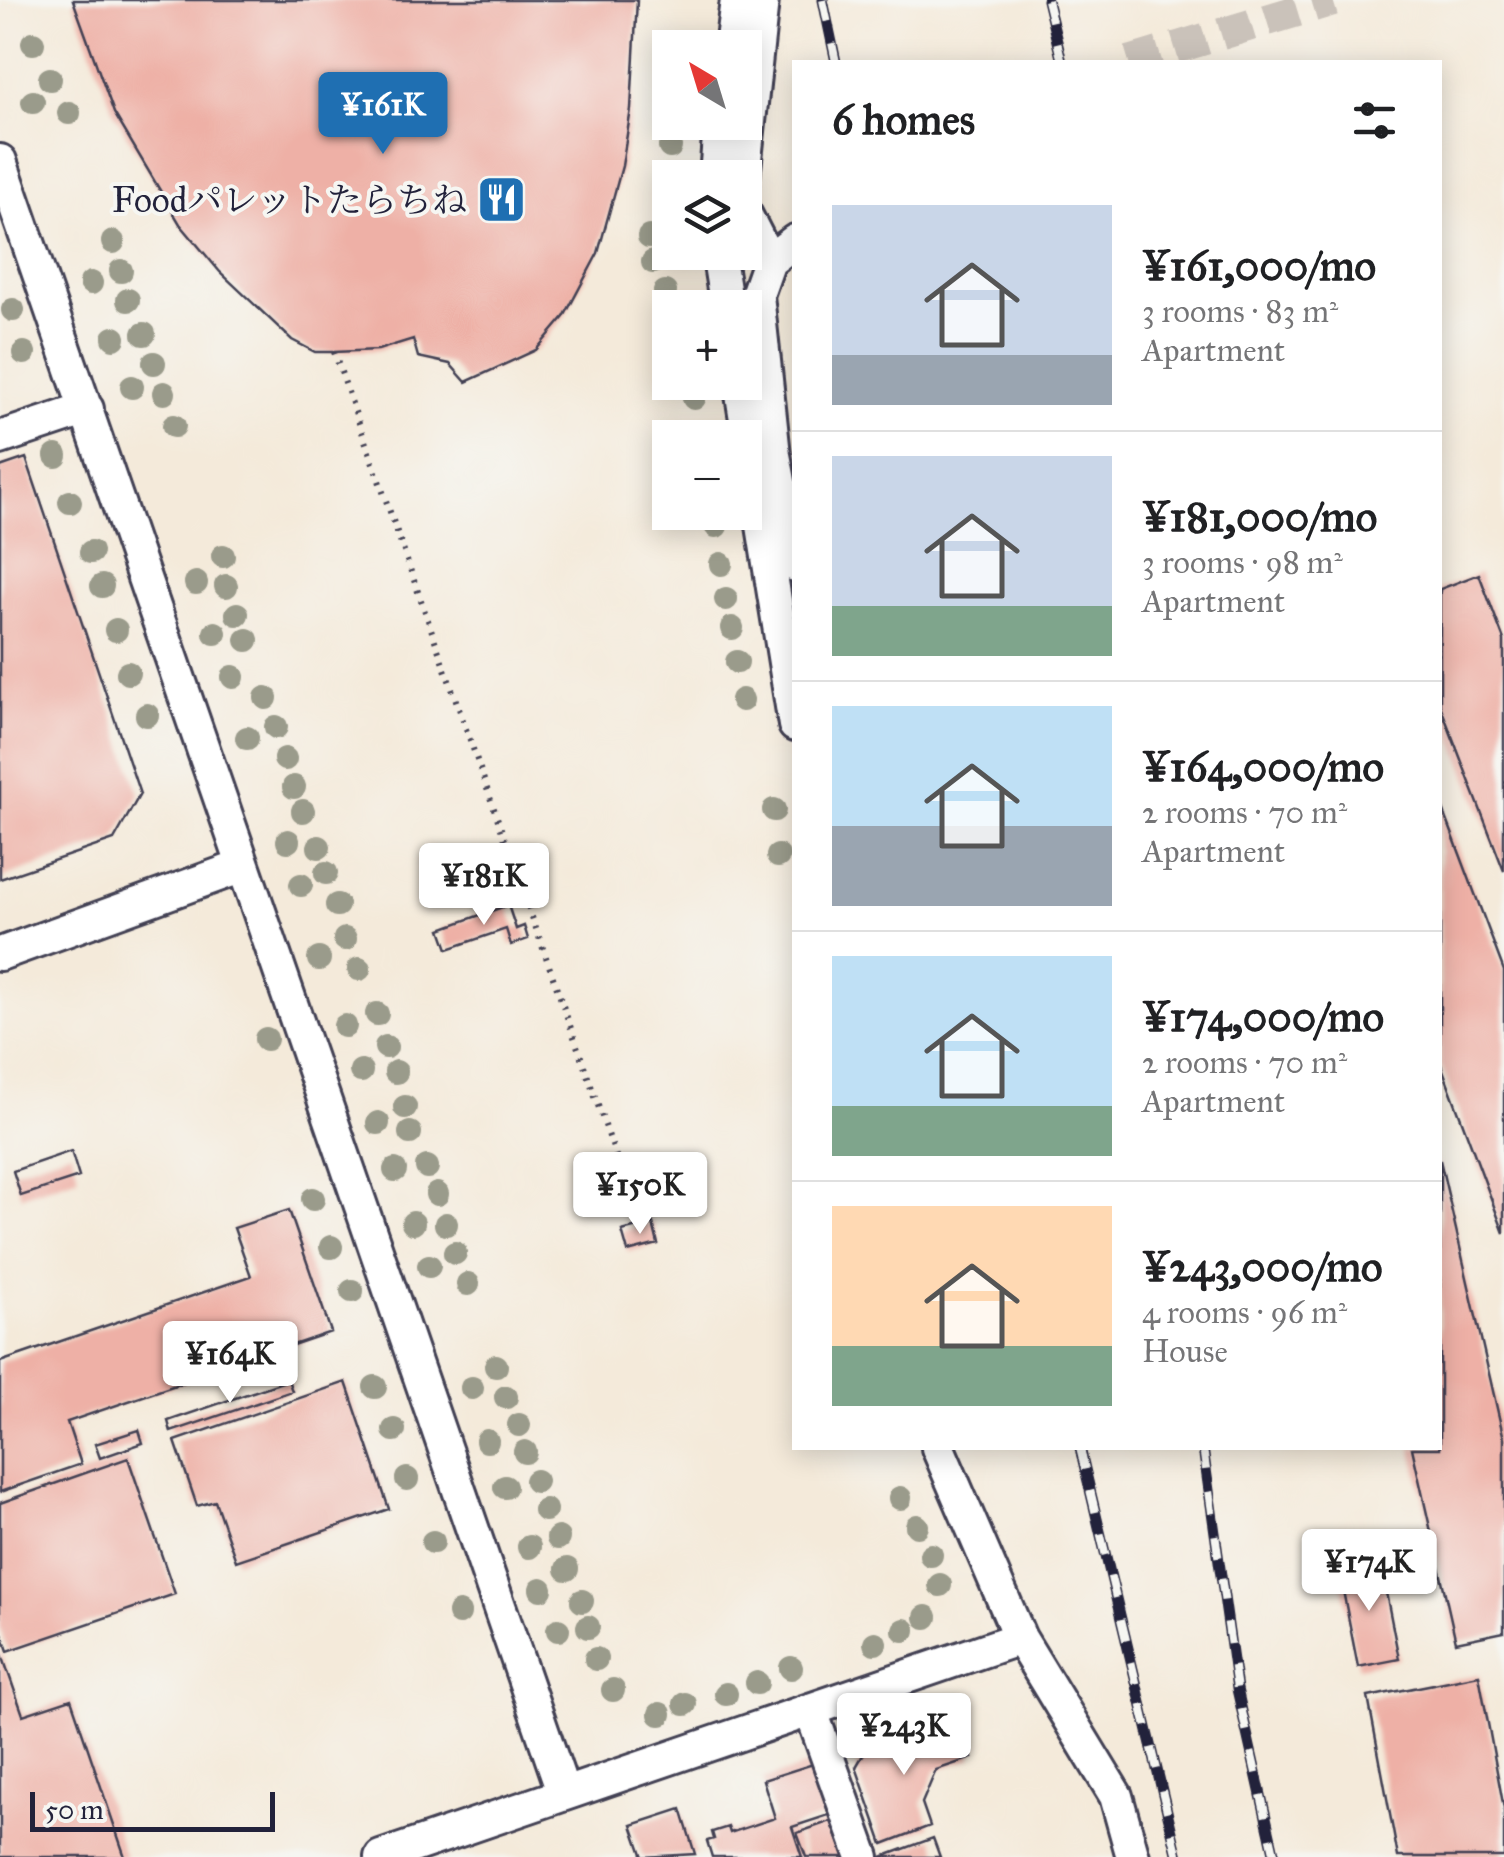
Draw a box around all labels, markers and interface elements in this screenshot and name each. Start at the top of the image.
north arrow [652,30,762,140]
map controls [652,30,762,530]
pin: ¥161K [313,72,453,157]
text: ¥161K [340,85,426,124]
icon: filters [1347,93,1402,148]
text: 6 homes [832,94,975,146]
button: layers [652,160,762,270]
restaurant icon: Foodパレットたらちね [476,174,528,226]
place label: Foodパレットたらちね [112,179,467,222]
text: ¥161,000/mo [1142,240,1376,292]
icon: home [912,245,1032,365]
button: + [652,290,762,400]
text: 3 rooms · 83 m² [1142,292,1338,331]
text: Apartment [1142,331,1285,370]
button: − [652,420,762,530]
text: ¥181,000/mo [1142,491,1377,543]
icon: home [912,496,1032,616]
text: 3 rooms · 98 m² [1142,543,1343,582]
text: Apartment [1142,582,1285,621]
text: ¥164,000/mo [1142,741,1384,793]
icon: home [912,746,1032,866]
text: 2 rooms · 70 m² [1142,793,1347,832]
text: Apartment [1142,832,1285,871]
pin: ¥181K [414,843,554,928]
text: ¥181K [441,856,527,895]
text: ¥174,000/mo [1142,991,1384,1043]
icon: home [912,996,1032,1116]
text: 2 rooms · 70 m² [1142,1043,1347,1082]
text: Apartment [1142,1082,1285,1121]
pin: ¥150K [570,1152,710,1237]
text: ¥150K [595,1165,685,1204]
text: ¥243,000/mo [1142,1241,1383,1293]
icon: home [912,1246,1032,1366]
text: 4 rooms · 96 m² [1142,1293,1347,1332]
pin: ¥164K [160,1321,300,1406]
text: House [1142,1332,1228,1371]
text: ¥164K [185,1334,275,1373]
pin: ¥174K [1299,1529,1439,1614]
text: ¥174K [1324,1542,1414,1581]
pin: ¥243K [834,1693,974,1778]
text: ¥243K [859,1706,949,1745]
scale bar [30,1787,275,1832]
text: 50 m [45,1792,104,1827]

